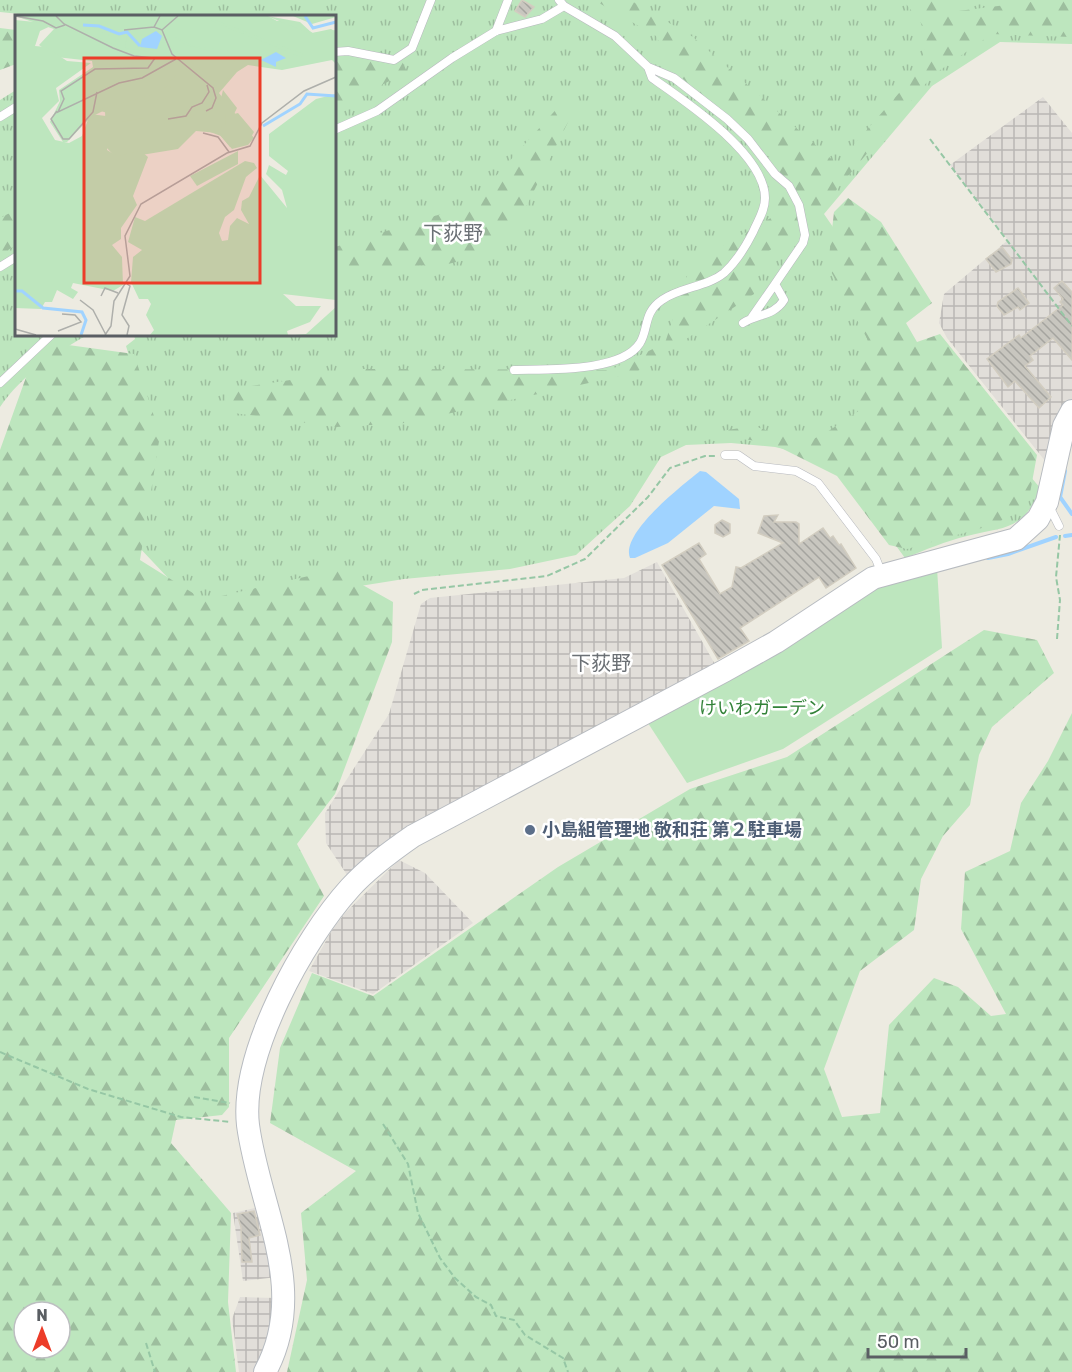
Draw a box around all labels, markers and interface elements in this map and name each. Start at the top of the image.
inset map [15,15,336,336]
district label: 下荻野 [423,221,483,245]
district label: 下荻野 [571,651,631,675]
park label: けいわガーデン [699,697,825,719]
place label: 小島組管理地 敬和荘 第２駐車場 [542,819,802,841]
marker: 小島組管理地 敬和荘 第２駐車場 [523,823,537,837]
north arrow [12,1300,72,1360]
text: N [36,1306,48,1325]
scale bar [868,1321,966,1359]
text: 50 m [877,1331,920,1353]

